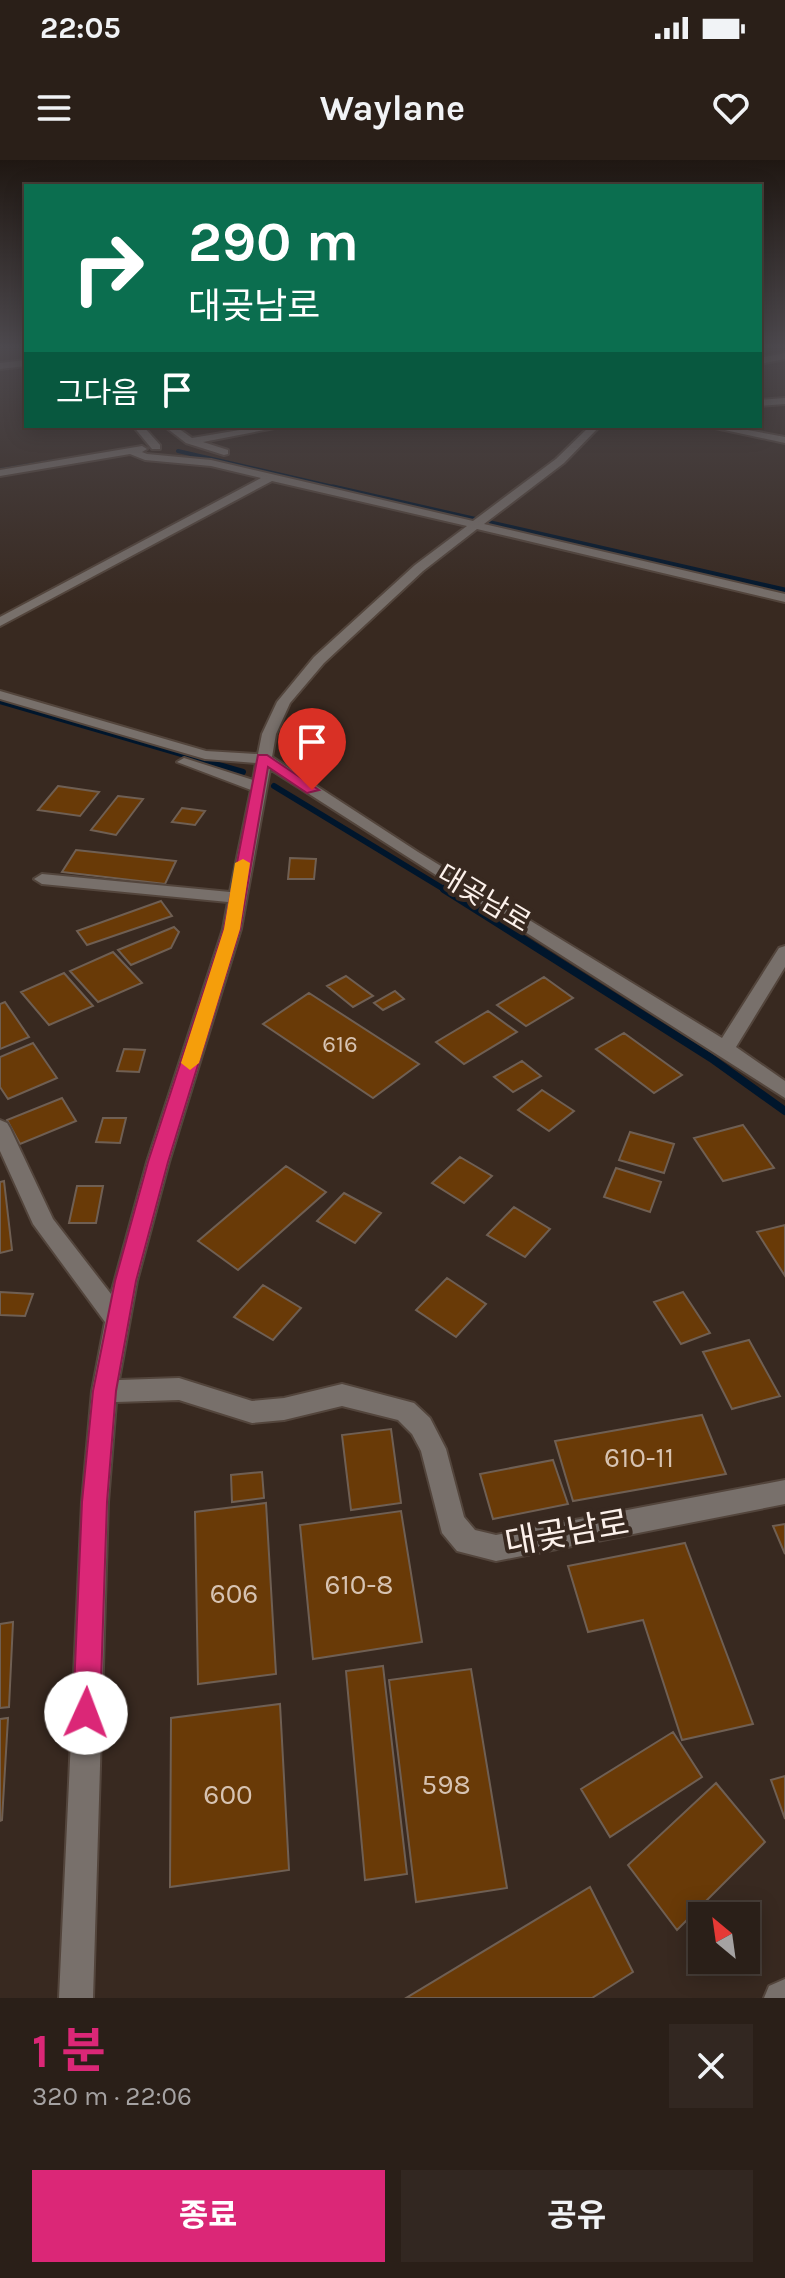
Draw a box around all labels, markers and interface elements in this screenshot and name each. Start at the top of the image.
text: 22:05 [40,10,121,46]
icon: menu [32,86,76,130]
icon: heart [709,86,753,130]
text: Waylane [320,87,465,129]
text: 290 m [188,209,359,274]
icon: right [56,216,160,320]
text: 대곶남로 [188,285,320,327]
icon: arrive [155,368,199,412]
text: 그다음 [56,375,139,411]
pin [278,708,346,790]
icon: arrive [290,720,334,764]
street label: 대곶남로 [431,857,537,939]
house number: 616 [322,1030,358,1058]
house number: 610-11 [604,1441,674,1474]
street label: 대곶남로 [502,1502,632,1564]
house number: 610-8 [325,1568,393,1601]
house number: 606 [210,1577,258,1610]
position arrow [44,1671,128,1755]
house number: 598 [421,1768,471,1801]
house number: 600 [203,1778,253,1811]
north arrow [688,1902,760,1974]
map controls [688,1902,760,1974]
text: 1 분 [32,2023,105,2079]
button: close [669,2024,753,2108]
text: 320 m · 22:06 [32,2081,192,2112]
button: 종료 [32,2170,385,2262]
button: 공유 [401,2170,753,2262]

